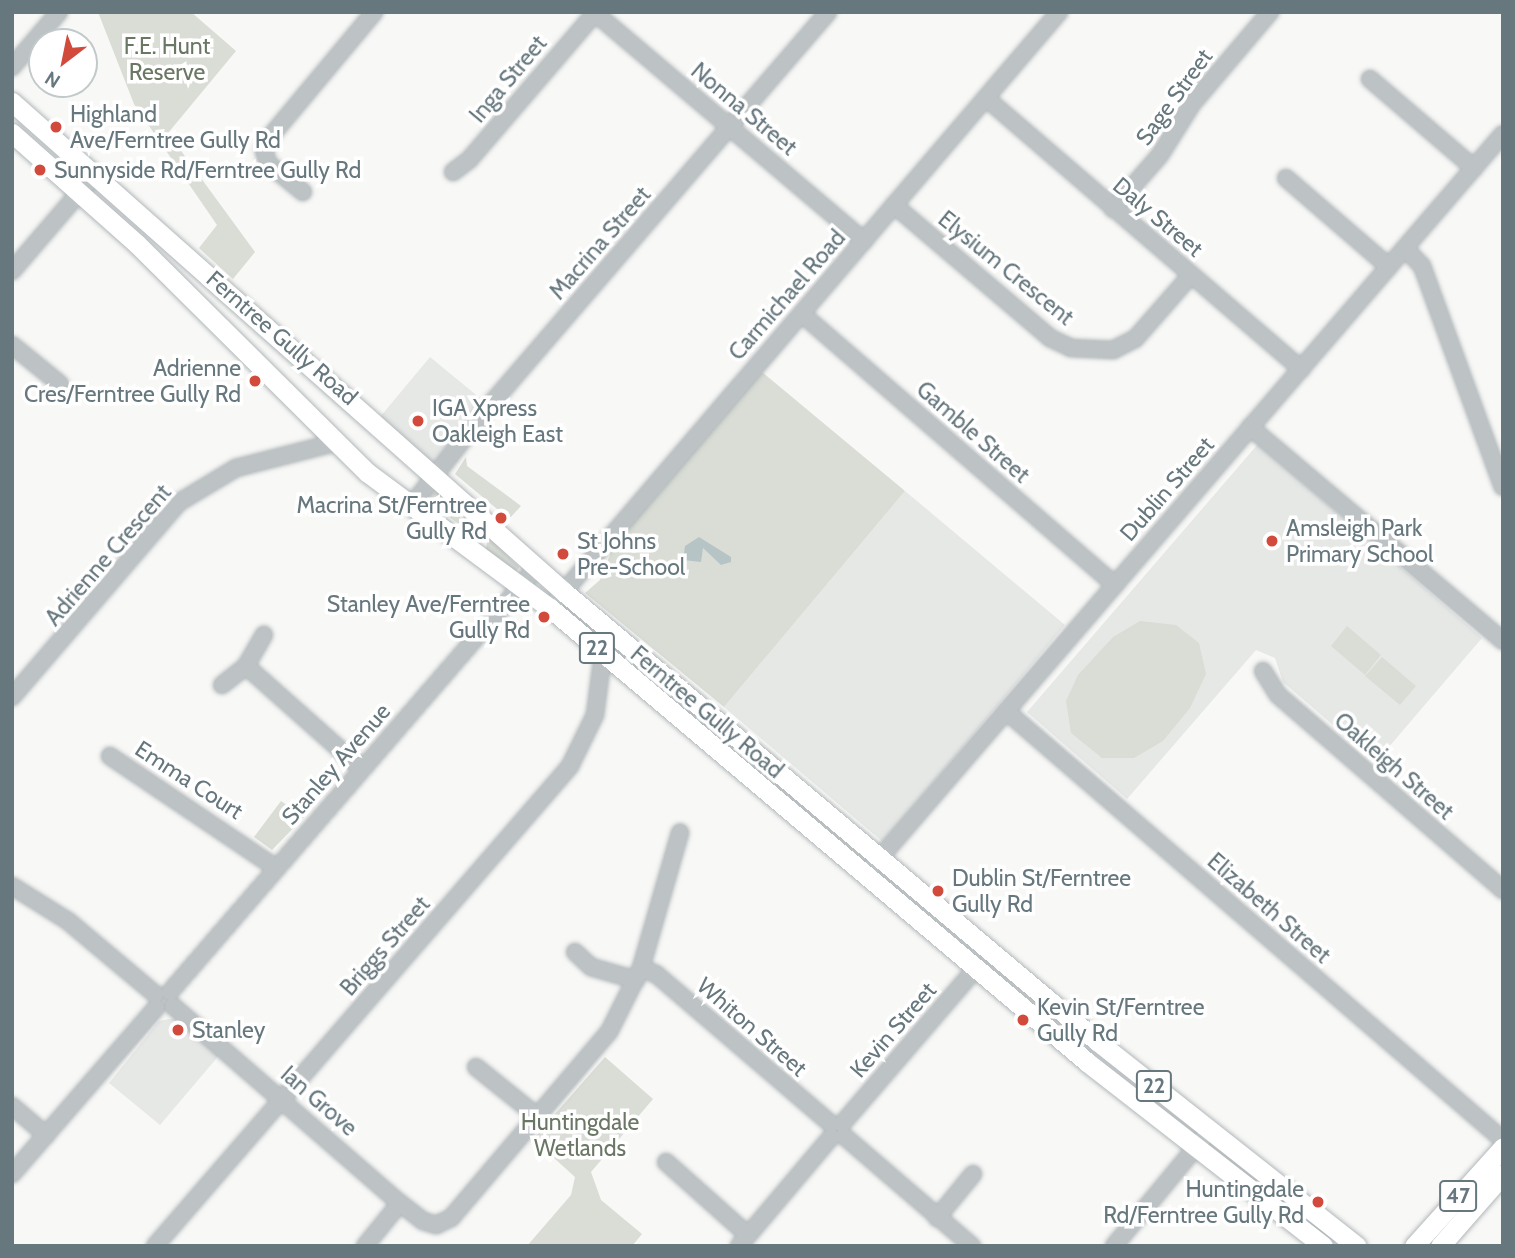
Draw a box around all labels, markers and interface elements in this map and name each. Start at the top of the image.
north arrow [28,28,98,98]
street label: Inga Street [464,30,552,128]
park label: F.E. Hunt Reserve [124,32,210,86]
street label: Sage Street [1130,44,1218,150]
street label: Nonna Street [686,57,802,161]
text: N [41,66,64,93]
place label: Highland Ave/Ferntree Gully Rd [70,100,281,154]
marker: Highland Ave/Ferntree Gully Rd [48,119,64,135]
place label: Sunnyside Rd/Ferntree Gully Rd [54,156,361,184]
marker: Sunnyside Rd/Ferntree Gully Rd [32,162,48,178]
street label: Daly Street [1107,171,1209,263]
street label: Macrina Street [544,181,656,305]
street label: Elysium Crescent [933,205,1079,331]
street label: Carmichael Road [723,224,851,366]
street label: Ferntree Gully Road [201,265,363,411]
place label: Adrienne Cres/Ferntree Gully Rd [24,354,241,408]
marker: Adrienne Cres/Ferntree Gully Rd [247,373,263,389]
street label: Gamble Street [911,375,1035,489]
place label: IGA Xpress Oakleigh East [432,394,563,448]
marker: IGA Xpress Oakleigh East [410,413,426,429]
street label: Dublin Street [1114,431,1220,547]
street label: Adrienne Crescent [39,479,177,631]
place label: Macrina St/Ferntree Gully Rd [296,491,487,545]
marker: Macrina St/Ferntree Gully Rd [493,510,509,526]
place label: Amsleigh Park Primary School [1286,514,1433,568]
place label: St Johns Pre-School [577,527,685,581]
marker: Amsleigh Park Primary School [1264,533,1280,549]
marker: St Johns Pre-School [555,546,571,562]
place label: Stanley Ave/Ferntree Gully Rd [327,590,530,644]
marker: Stanley Ave/Ferntree Gully Rd [536,609,552,625]
road number: 22 [578,630,616,666]
street label: Ferntree Gully Road [625,640,789,784]
street label: Stanley Avenue [276,698,396,830]
street label: Oakleigh Street [1329,707,1459,825]
street label: Emma Court [130,735,248,825]
street label: Elizabeth Street [1202,847,1336,969]
place label: Dublin St/Ferntree Gully Rd [952,864,1131,918]
marker: Dublin St/Ferntree Gully Rd [930,883,946,899]
street label: Briggs Street [334,891,436,1001]
street label: Whiton Street [691,972,813,1082]
street label: Kevin Street [844,977,942,1083]
place label: Kevin St/Ferntree Gully Rd [1037,993,1204,1047]
marker: Kevin St/Ferntree Gully Rd [1015,1012,1031,1028]
place label: Stanley [192,1016,265,1044]
marker: Stanley [170,1022,186,1038]
street label: Ian Grove [275,1060,363,1142]
road number: 22 [1135,1068,1173,1104]
park label: Huntingdale Wetlands [521,1108,639,1162]
place label: Huntingdale Rd/Ferntree Gully Rd [1103,1175,1304,1229]
road number: 47 [1439,1178,1477,1214]
marker: Huntingdale Rd/Ferntree Gully Rd [1310,1194,1326,1210]

